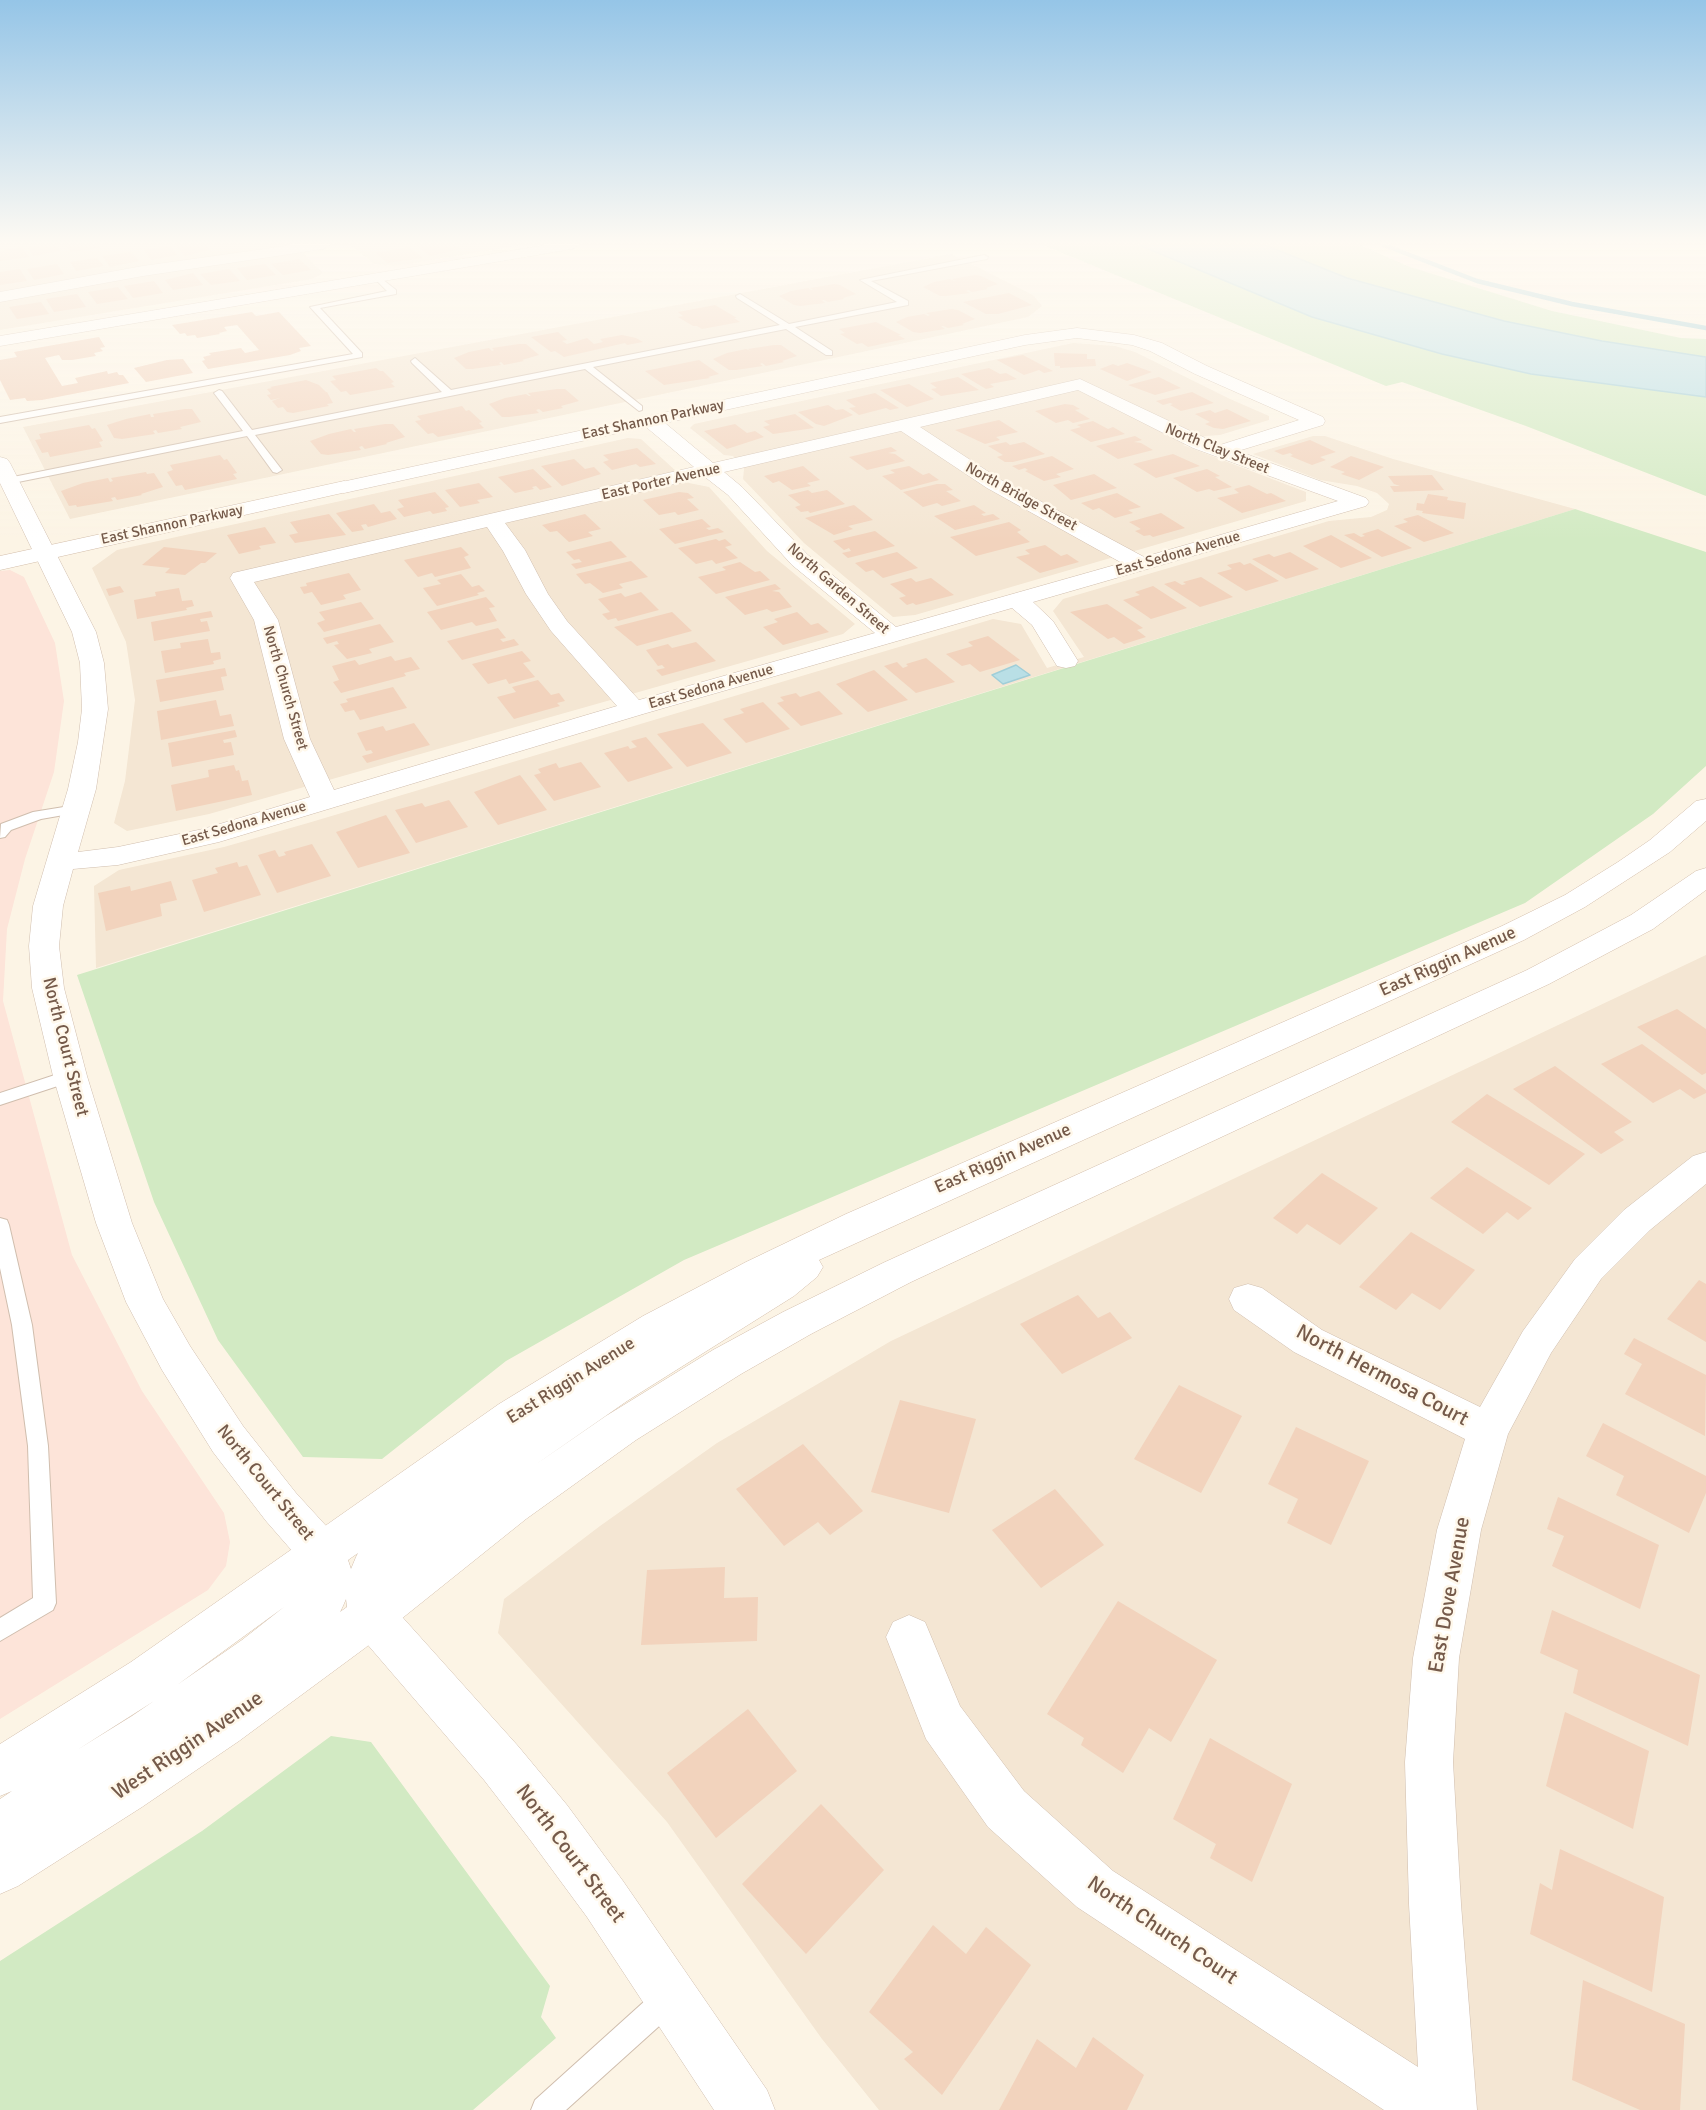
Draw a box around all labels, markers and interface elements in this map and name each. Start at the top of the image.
street label: East Shannon Parkway [580,396,726,444]
street label: North Clay Street [1162,420,1272,478]
street label: North Bridge Street [962,459,1080,535]
street label: East Porter Avenue [600,460,722,504]
street label: East Shannon Parkway [99,501,245,549]
street label: East Sedona Avenue [1114,528,1242,580]
street label: North Garden Street [783,540,893,638]
street label: North Church Street [259,624,311,752]
street label: East Sedona Avenue [647,661,775,713]
street label: East Sedona Avenue [180,798,308,850]
street label: East Riggin Avenue [1377,922,1519,1002]
street label: North Court Street [37,975,93,1119]
street label: East Riggin Avenue [932,1119,1074,1199]
street label: North Hermosa Court [1291,1320,1473,1432]
street label: East Riggin Avenue [503,1333,639,1429]
street label: North Court Street [212,1421,318,1545]
street label: East Dove Avenue [1424,1515,1476,1675]
street label: West Riggin Avenue [108,1686,268,1806]
street label: North Court Street [510,1780,630,1928]
street label: North Church Court [1082,1871,1242,1991]

